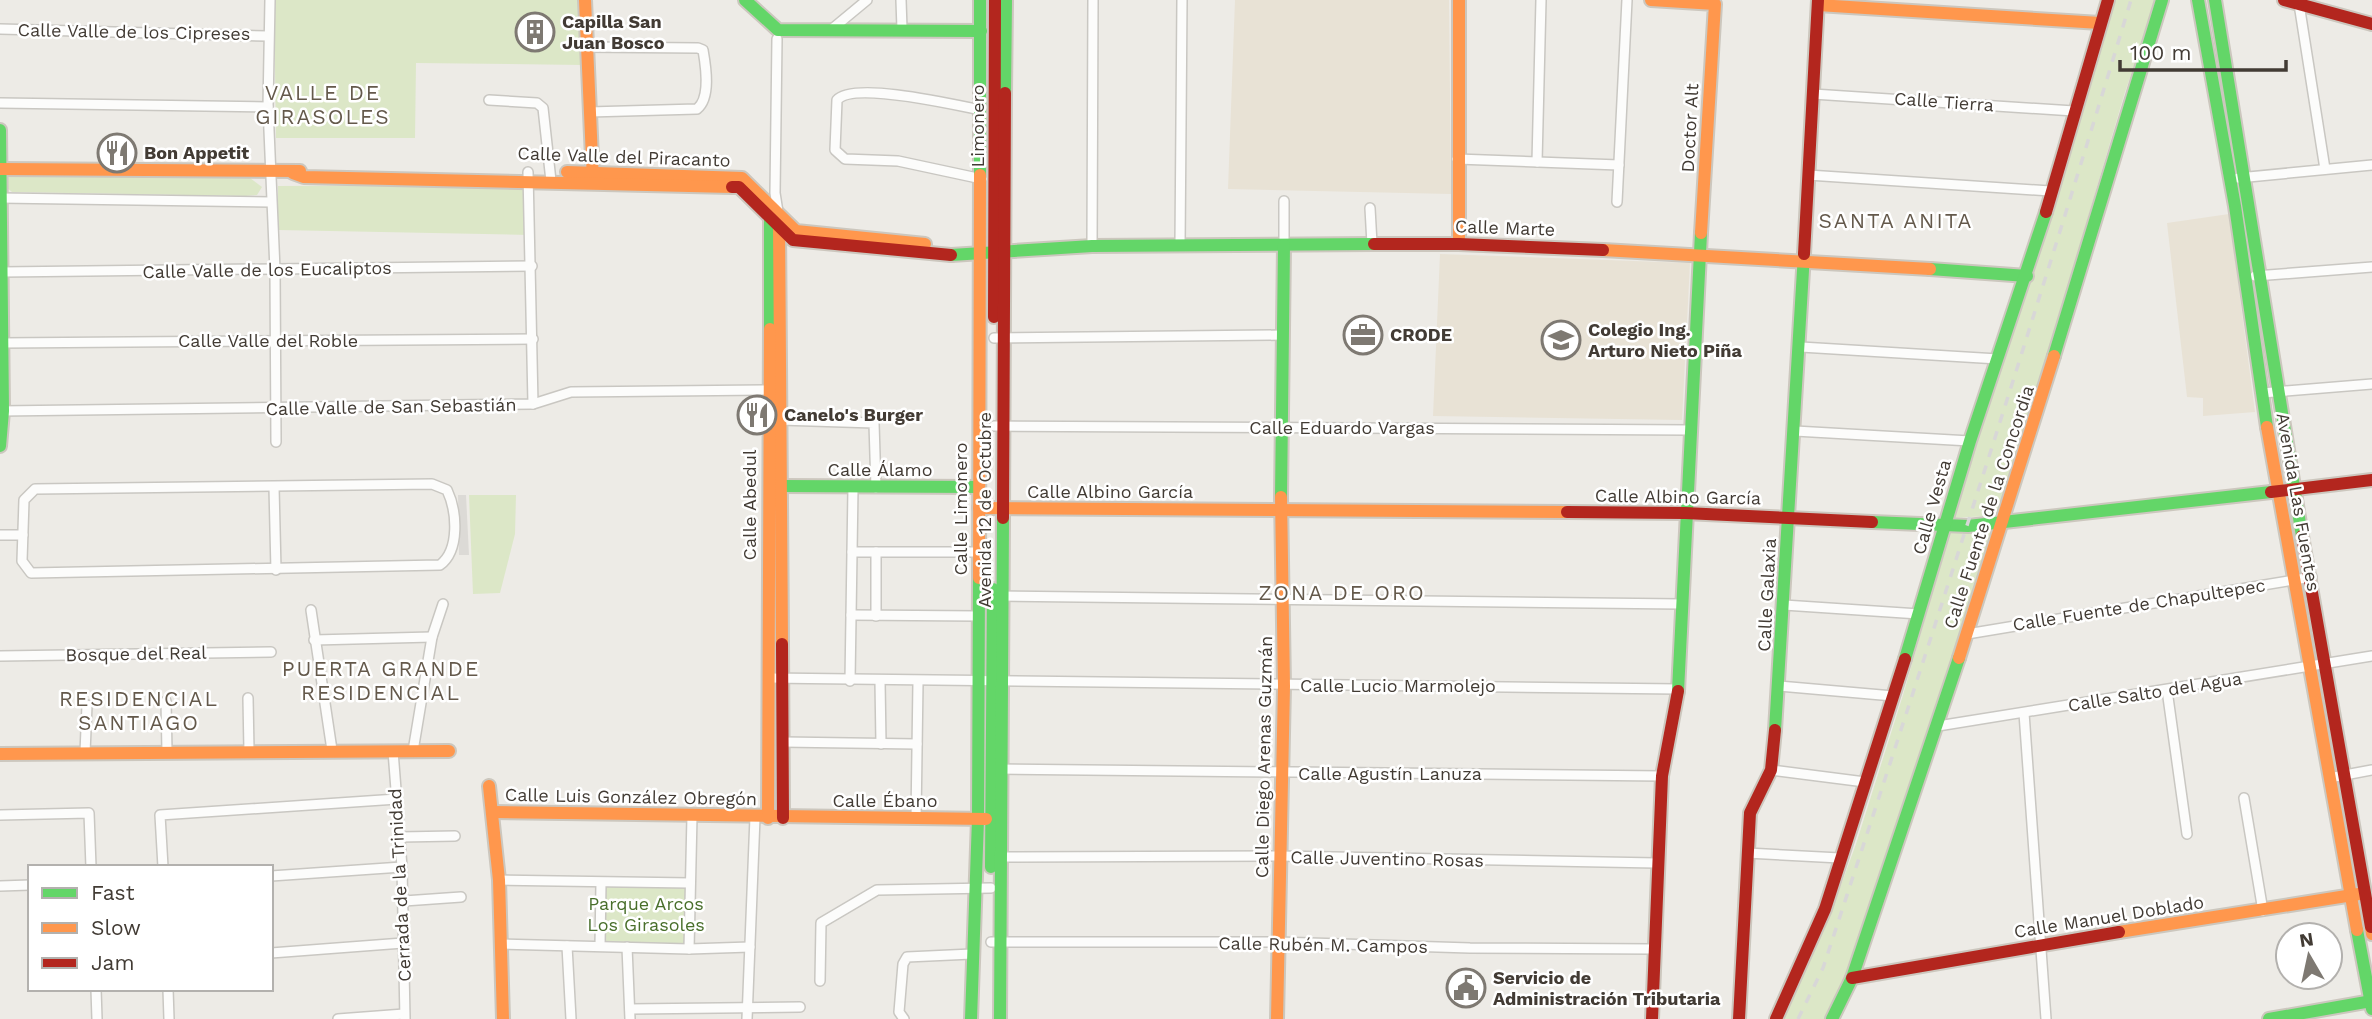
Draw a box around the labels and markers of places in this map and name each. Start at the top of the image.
building icon: Capilla San Juan Bosco [514,11,556,53]
place label: Capilla San Juan Bosco [562,11,665,53]
restaurant icon: Bon Appetit [96,132,138,174]
place label: Bon Appetit [144,142,249,163]
office icon: CRODE [1342,314,1384,356]
school or university icon: Colegio Ing. Arturo Nieto Piña [1540,319,1582,361]
place label: Colegio Ing. Arturo Nieto Piña [1588,319,1742,361]
place label: CRODE [1390,324,1452,345]
restaurant icon: Canelo's Burger [736,394,778,436]
place label: Canelo's Burger [784,404,923,425]
public building icon: Servicio de Administración Tributaria [1445,967,1487,1009]
place label: Servicio de Administración Tributaria [1493,967,1721,1009]

